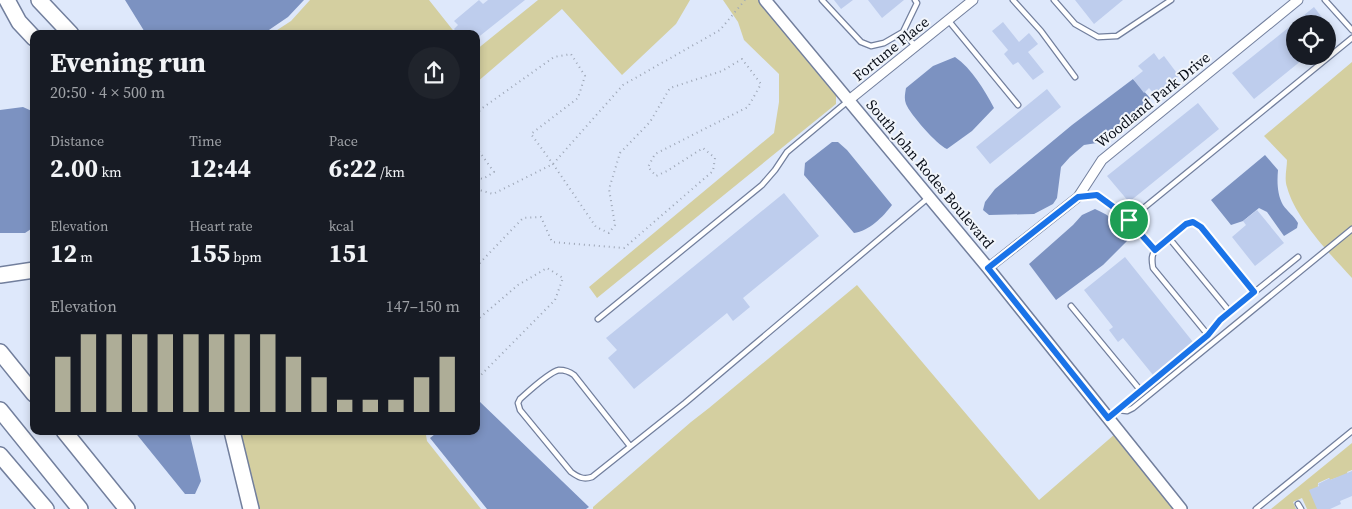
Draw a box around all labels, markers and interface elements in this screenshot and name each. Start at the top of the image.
street label: Fortune Place [848,11,934,86]
map controls [1286,15,1336,65]
button: locate [1286,15,1336,65]
text: Evening run [50,43,206,81]
button: share [408,47,460,99]
street label: Woodland Park Drive [1091,47,1215,152]
text: 20:50 · 4 × 500 m [50,81,165,103]
street label: South John Rodes Boulevard [862,95,999,253]
text: Distance [50,131,104,151]
text: Time [189,131,222,151]
text: Pace [329,131,358,151]
text: 2.00 [50,151,98,185]
text: 12:44 [189,151,251,185]
text: 6:22 [329,151,377,185]
text: km [98,162,122,182]
text: /km [377,162,405,182]
pin [1108,199,1150,241]
icon: arrive [1115,206,1143,234]
text: Elevation [50,216,108,236]
text: Heart rate [189,216,253,236]
text: kcal [329,216,354,236]
text: 12 [50,236,77,270]
text: 155 [189,236,230,270]
text: 151 [329,236,369,270]
text: m [77,247,93,267]
text: bpm [230,247,262,267]
text: Elevation [50,295,117,317]
text: 147–150 m [386,295,460,317]

